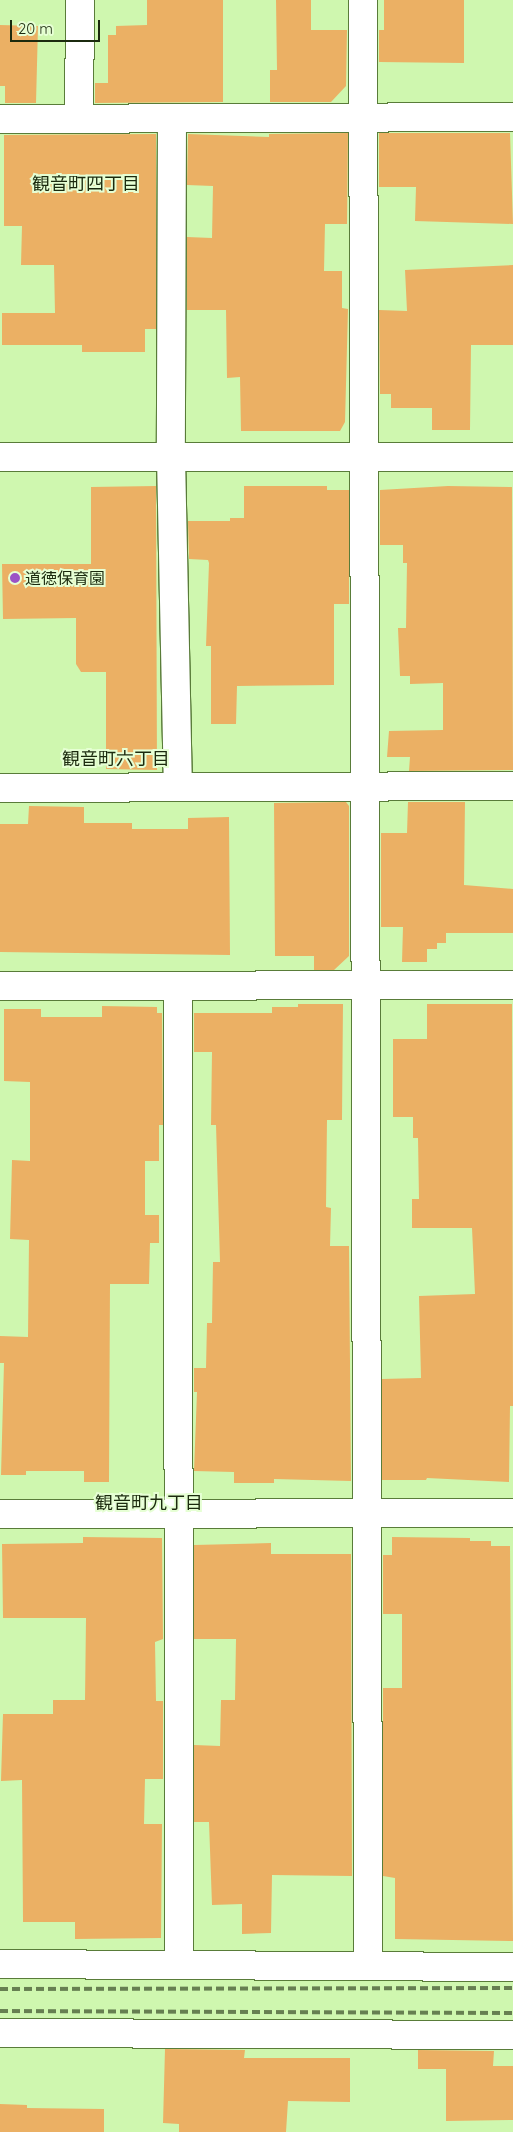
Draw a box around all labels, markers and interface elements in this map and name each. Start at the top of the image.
scale bar [12,10,102,42]
text: 20 m [18,19,53,38]
district label: 観音町四丁目 [32,173,140,195]
place label: 道徳保育園 [25,568,105,588]
marker: 道徳保育園 [9,572,21,584]
district label: 観音町六丁目 [62,748,170,770]
district label: 観音町九丁目 [95,1492,203,1514]

